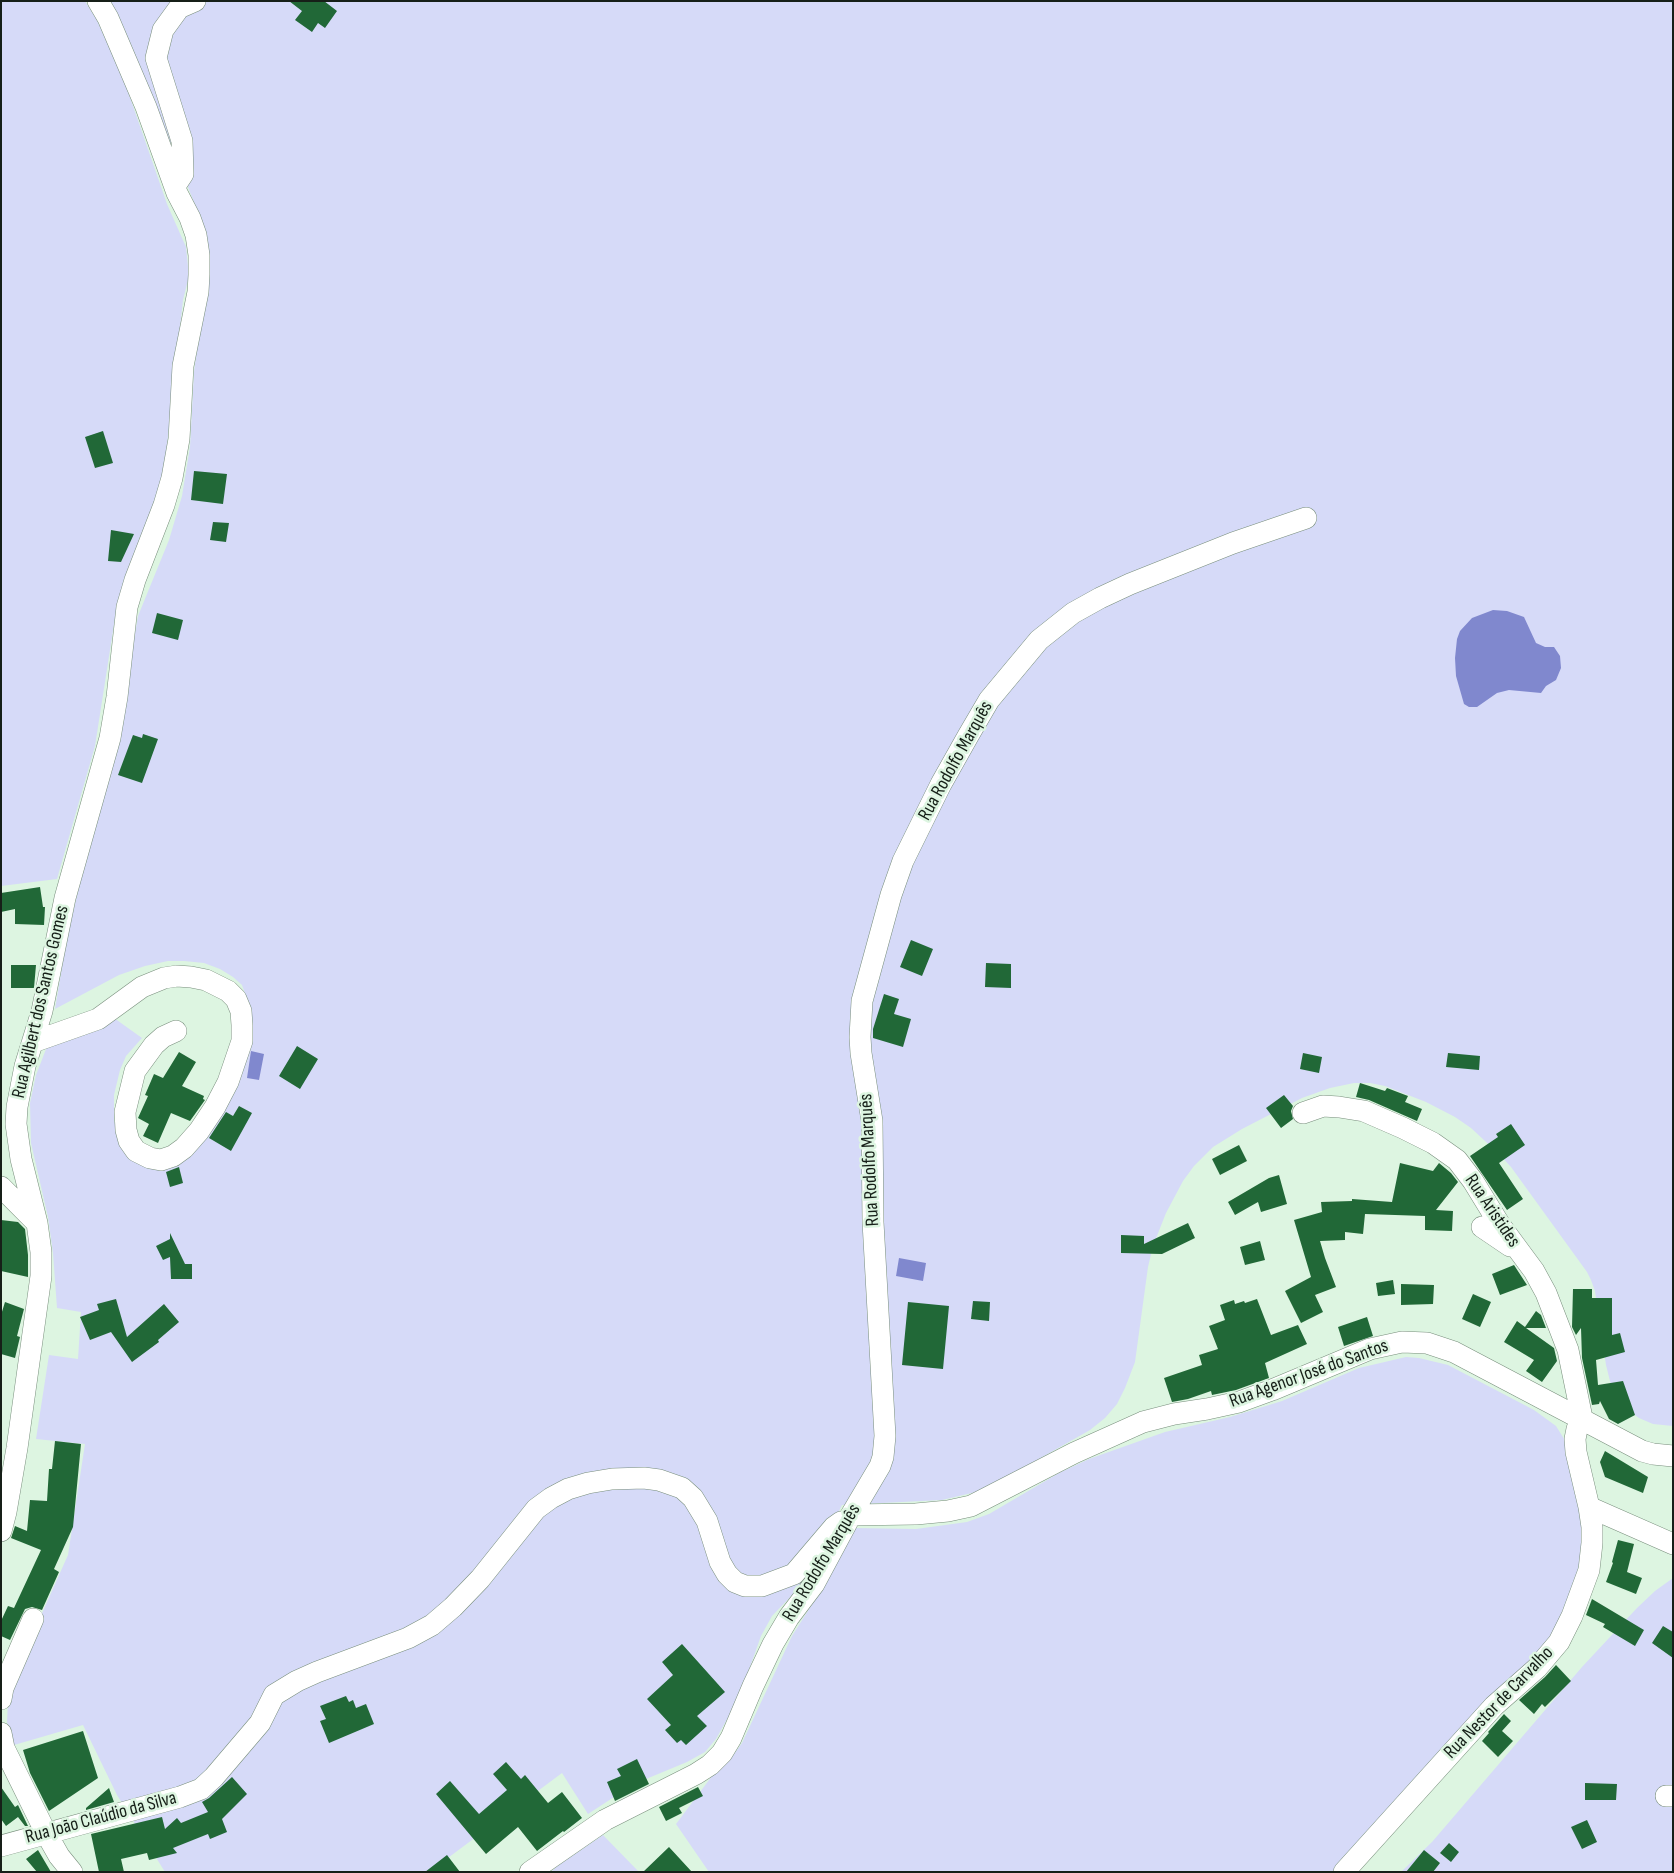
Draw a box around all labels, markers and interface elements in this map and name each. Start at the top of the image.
street label: Rua Rodolfo Marquês [914,697,998,825]
street label: Rua Agilbert dos Santos Gomes [8,904,74,1100]
street label: Rua Rodolfo Marquês [855,1093,885,1227]
street label: Rua Aristides [1459,1170,1525,1252]
street label: Rua Agenor José do Santos [1227,1335,1391,1413]
street label: Rua Rodolfo Marquês [778,1500,866,1626]
street label: Rua Nestor de Carvalho [1440,1642,1558,1764]
street label: Rua João Claúdio da Silva [23,1787,179,1849]

